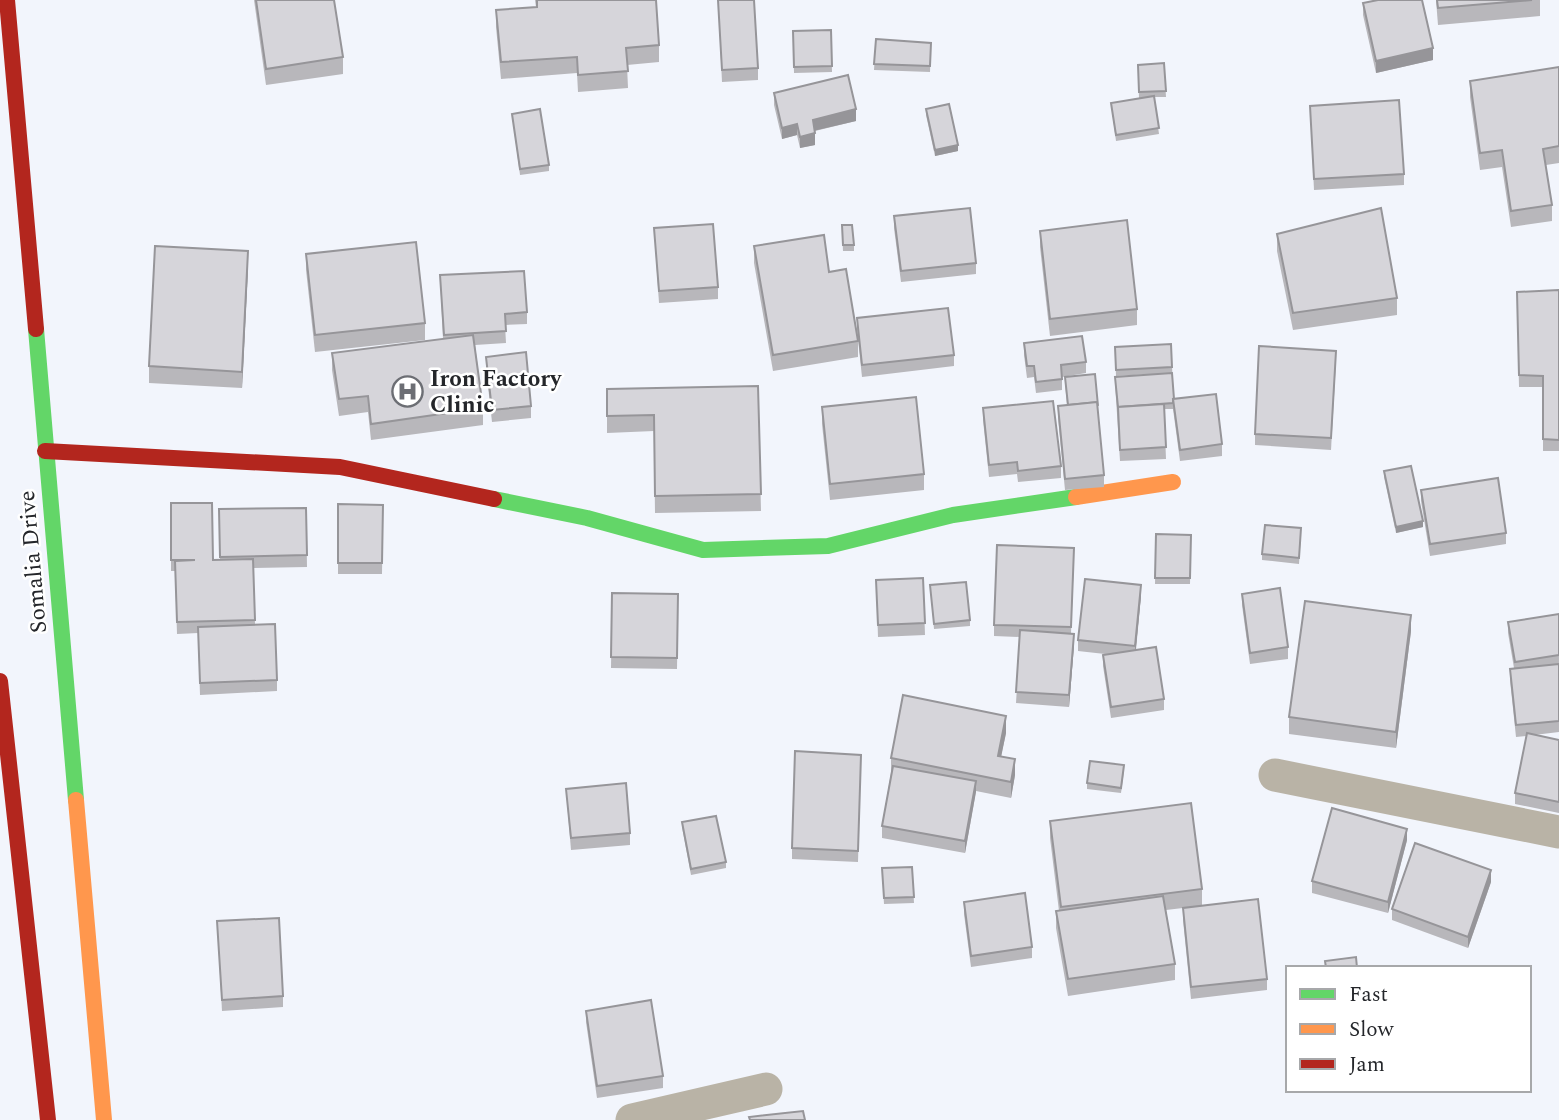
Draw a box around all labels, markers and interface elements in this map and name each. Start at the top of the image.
place label: Iron Factory Clinic [430,362,562,423]
hospital icon: Iron Factory Clinic [390,374,424,408]
street label: Somalia Drive [10,489,57,635]
legend [1286,966,1531,1092]
text: Fast [1349,979,1388,1011]
text: Slow [1349,1014,1395,1046]
text: Jam [1349,1049,1385,1081]

